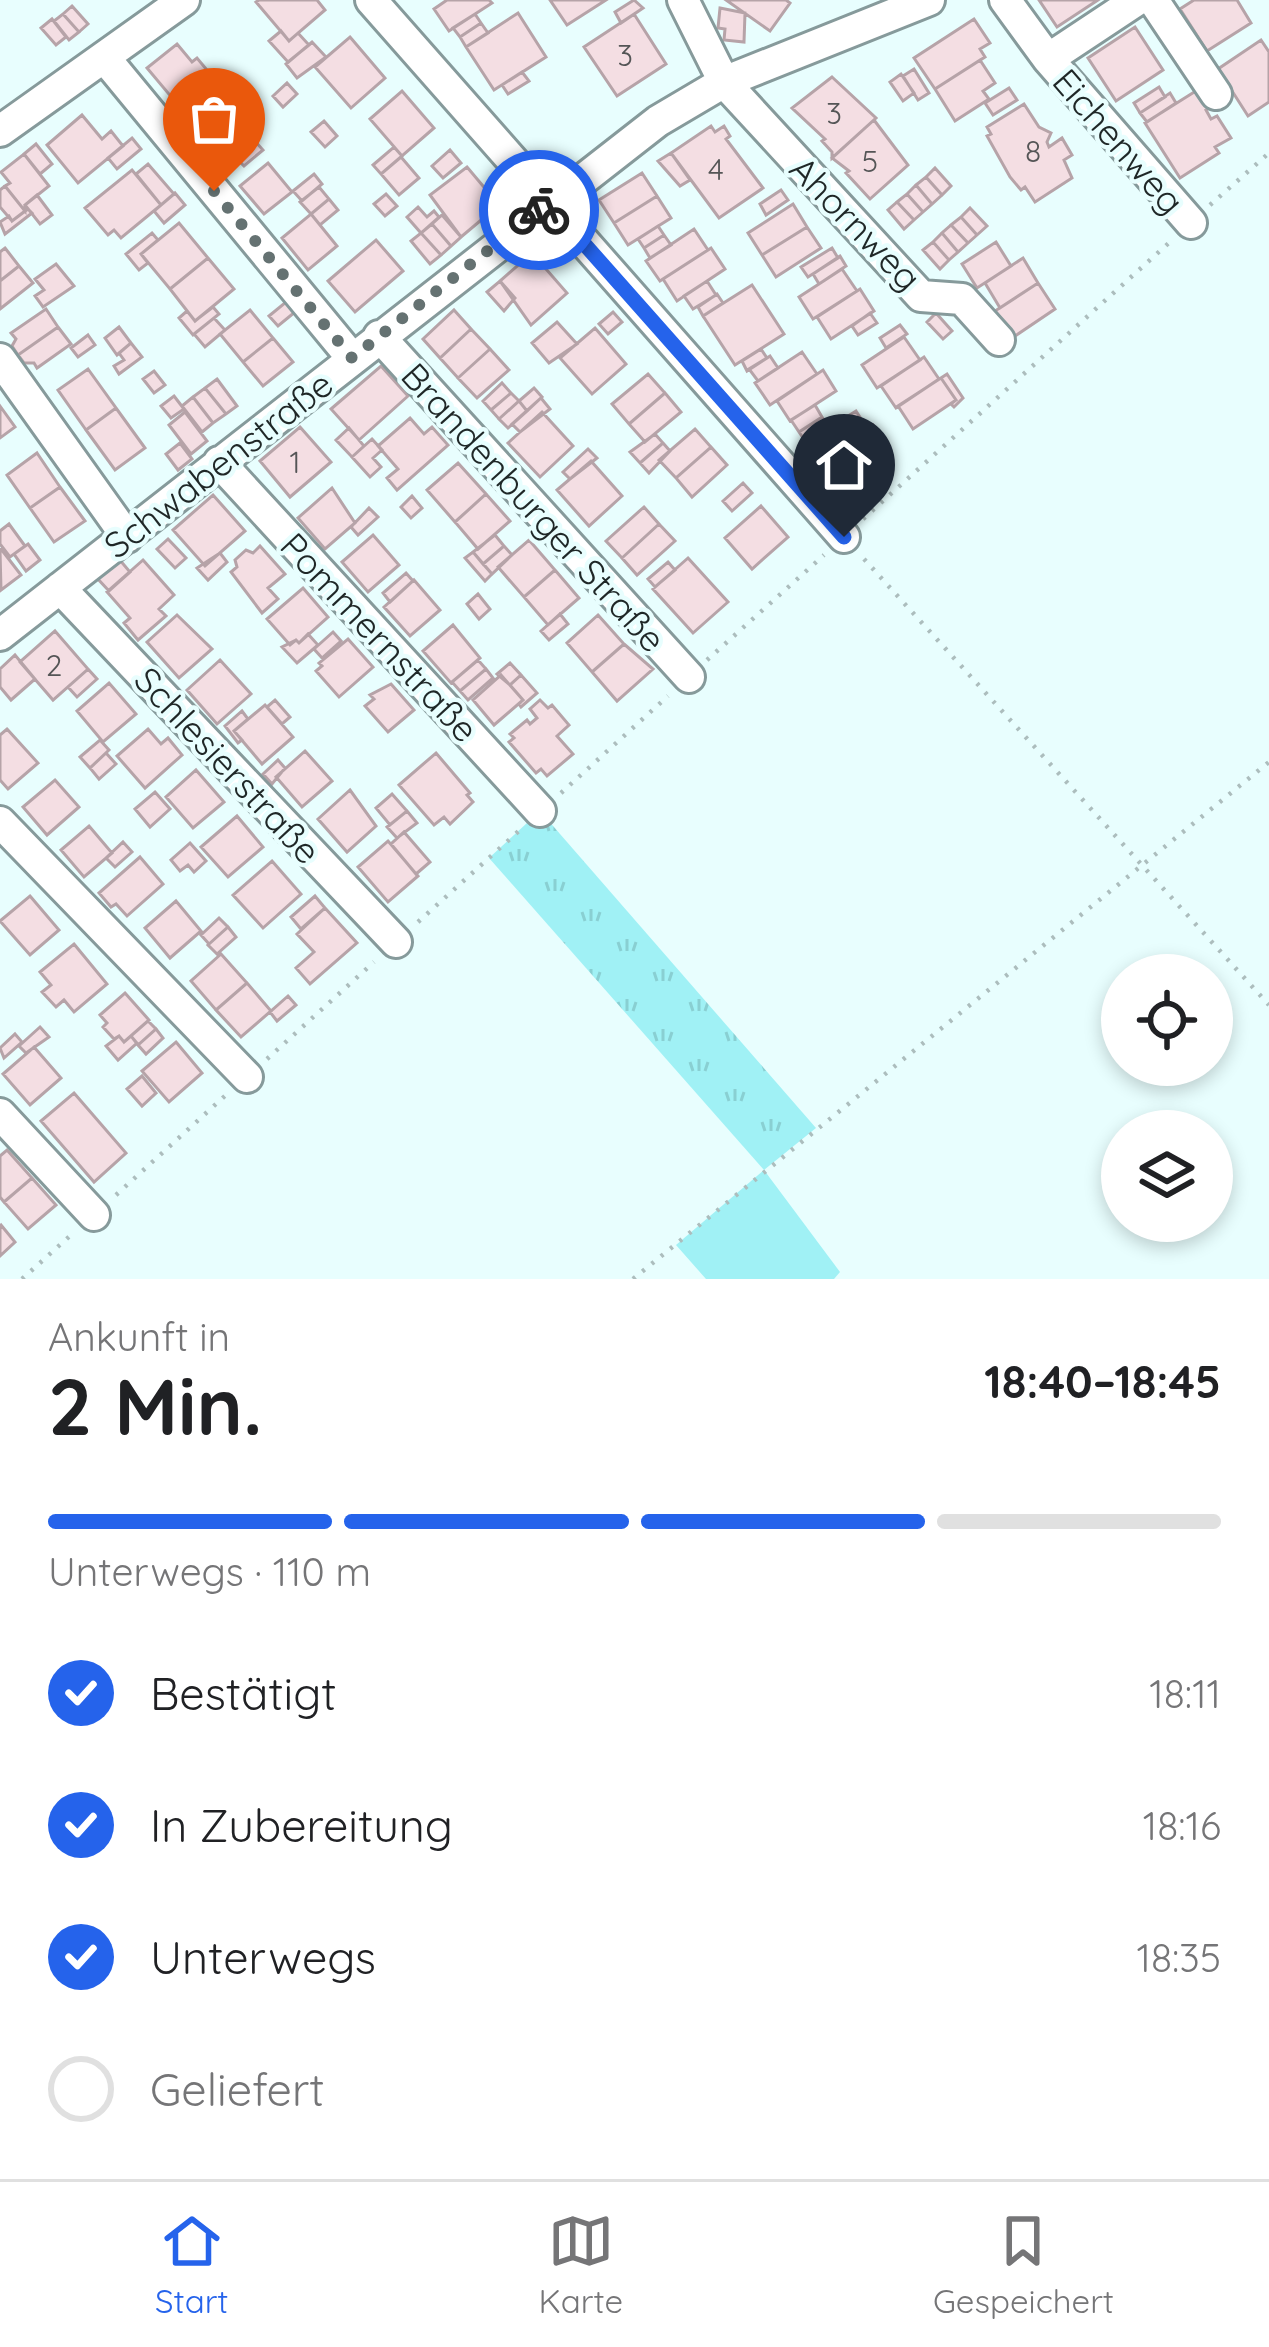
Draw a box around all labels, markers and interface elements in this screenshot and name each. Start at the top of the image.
house number: 3 [617,36,633,74]
street label: Eichenweg [1044,59,1194,223]
pin [163,68,265,191]
icon: bag [181,86,247,152]
house number: 3 [826,94,842,132]
house number: 8 [1025,132,1041,170]
house number: 5 [862,142,878,180]
street label: Ahornweg [781,146,931,300]
courier [479,150,599,270]
house number: 4 [708,150,724,188]
icon: bike [506,177,572,243]
street label: Brandenburger Straße [392,353,676,661]
street label: Schwabenstraße [95,361,341,567]
pin [793,414,895,537]
icon: home [811,432,877,498]
house number: 1 [289,443,301,481]
street label: Pommernstraße [271,523,489,751]
house number: 2 [46,646,62,684]
street label: Schlesierstraße [125,657,331,873]
map controls [1101,954,1233,1242]
button: locate [1101,954,1233,1086]
button: layers [1101,1110,1233,1242]
text: Ankunft in [48,1312,230,1361]
text: 18:40–18:45 [984,1353,1221,1409]
text: 2 Min. [48,1357,262,1455]
text: Unterwegs · 110 m [48,1547,371,1596]
icon: check [48,1660,114,1726]
text: Bestätigt [150,1665,337,1721]
text: 18:11 [1149,1669,1221,1718]
icon: check [48,1792,114,1858]
text: In Zubereitung [150,1797,453,1853]
text: 18:16 [1143,1801,1221,1850]
icon: check [48,1924,114,1990]
text: Unterwegs [150,1929,376,1985]
text: 18:35 [1137,1933,1221,1982]
text: Geliefert [150,2061,325,2117]
tab: Start [155,2208,229,2321]
tab: Karte [538,2208,623,2321]
tab: Gespeichert [933,2208,1114,2321]

